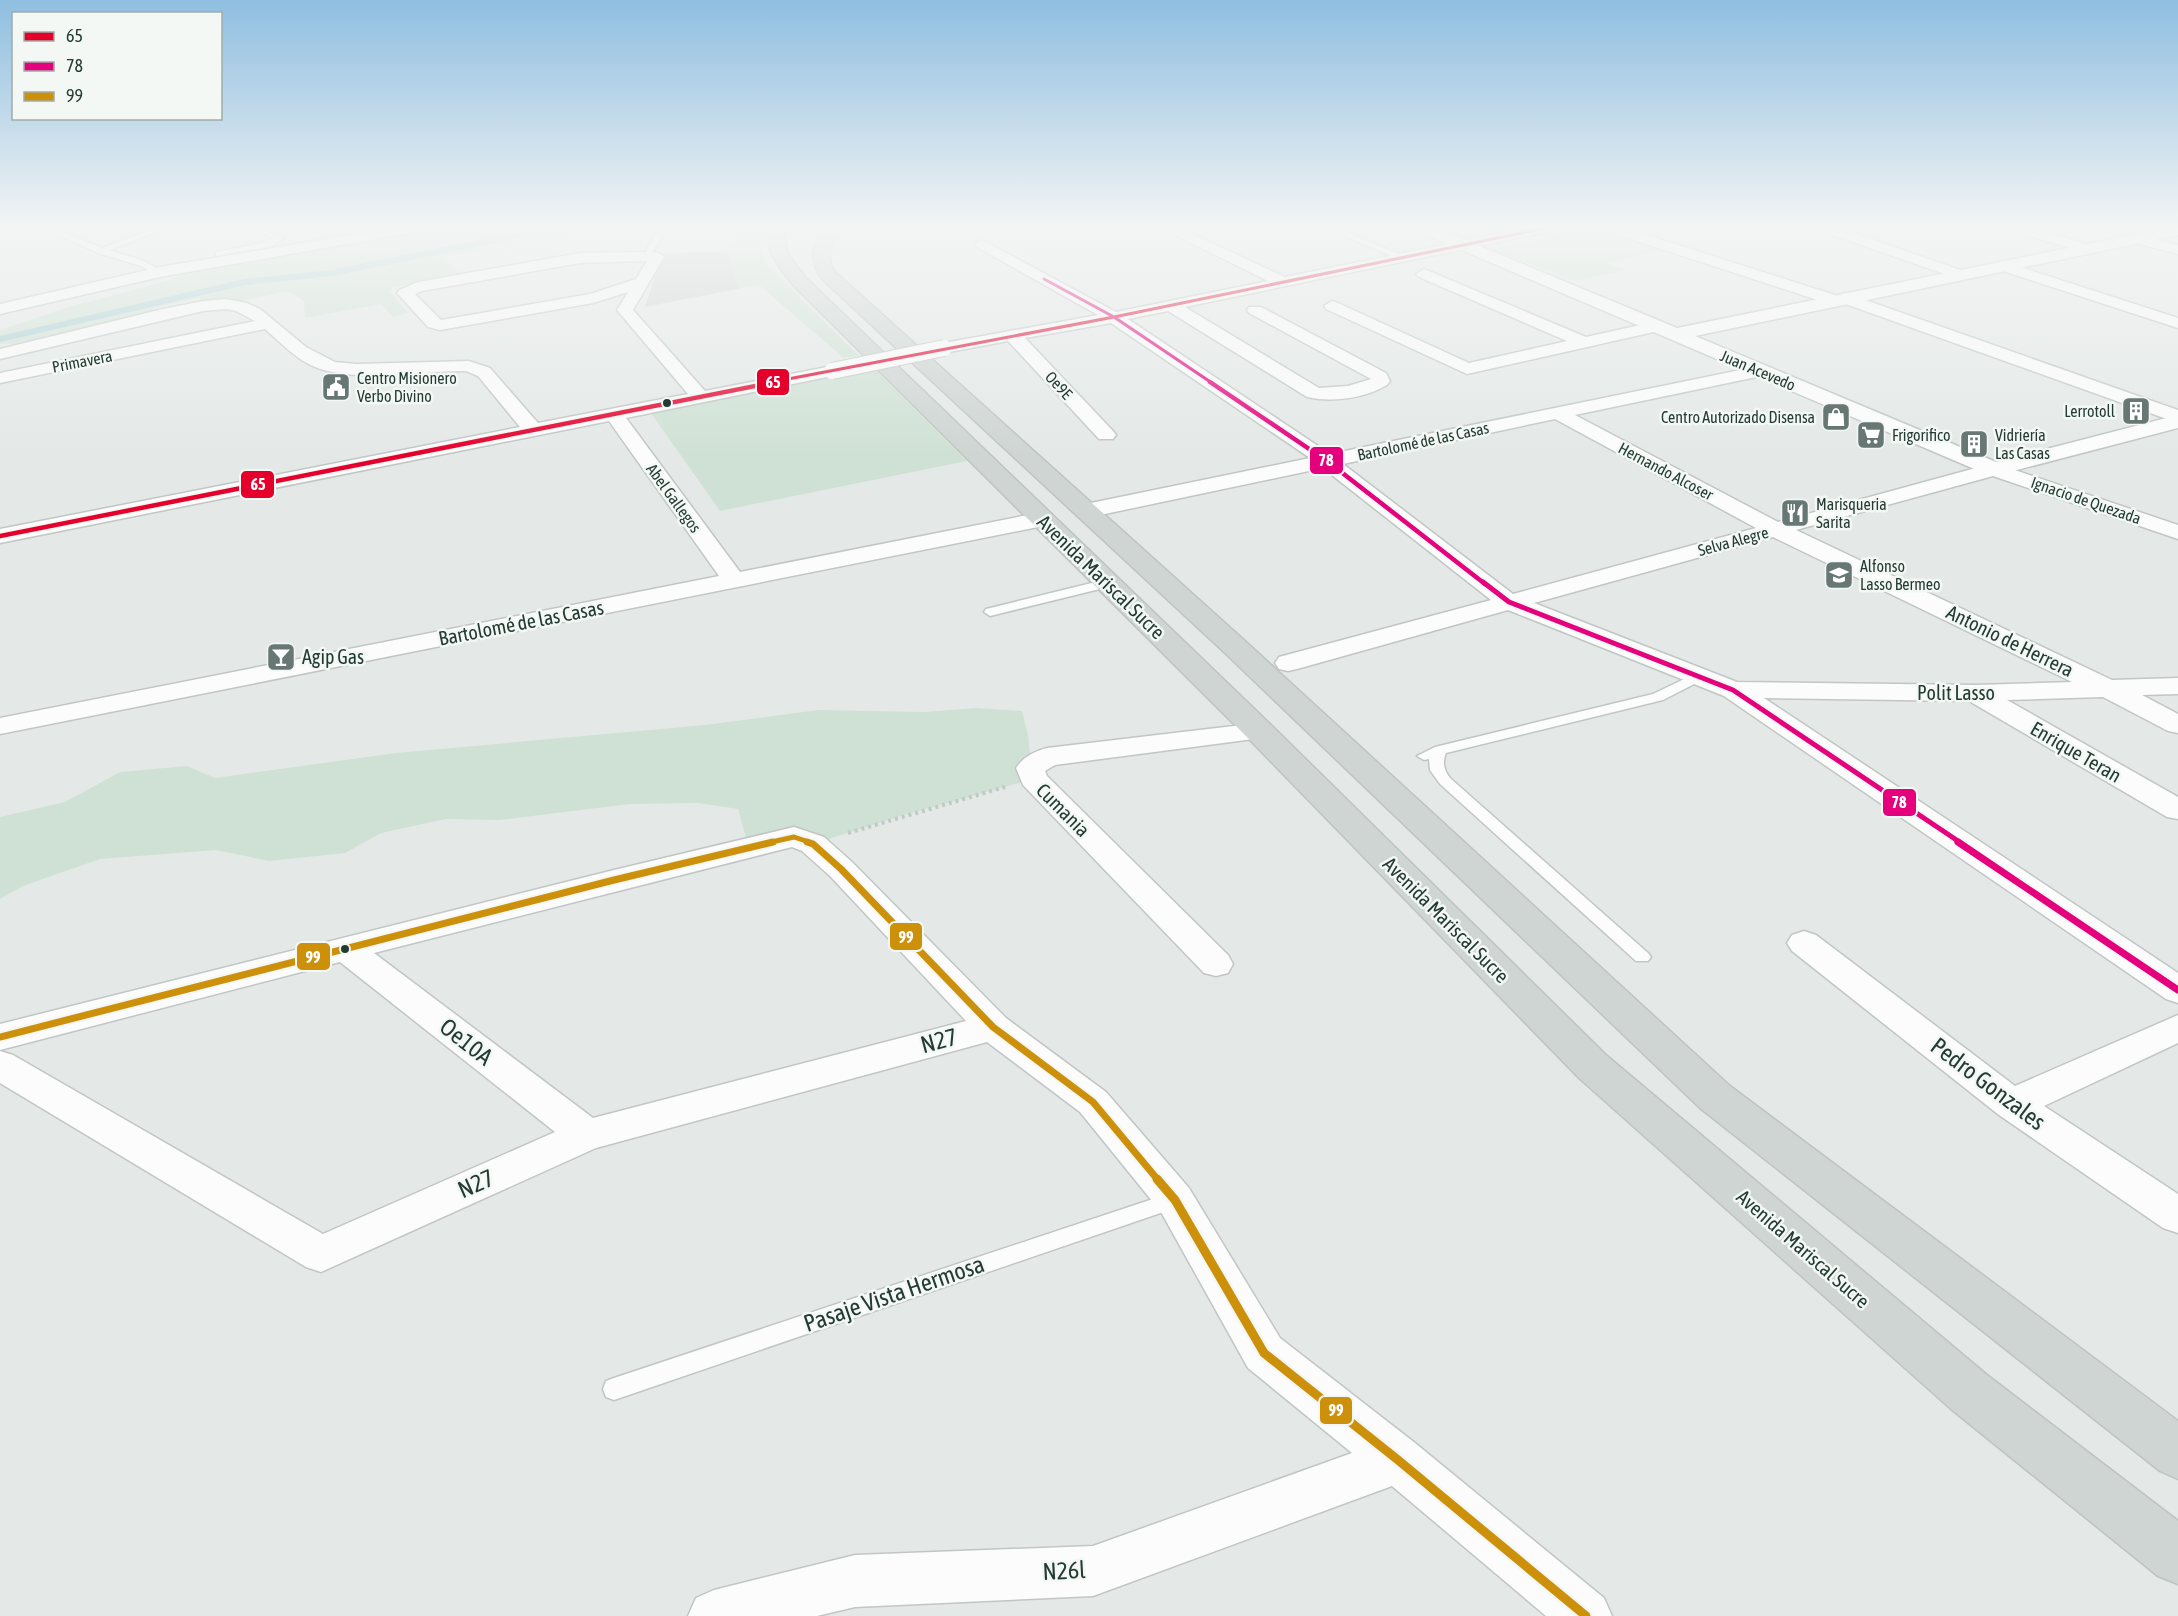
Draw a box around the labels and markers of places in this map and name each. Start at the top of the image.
place label: Centro Misionero Verbo Divino [357,369,457,405]
public building icon: Centro Misionero Verbo Divino [320,371,352,403]
building icon: Lerrotoll [2120,395,2152,427]
unlabelled marker [661,397,673,409]
shop icon: Centro Autorizado Disensa [1820,401,1852,433]
place label: Lerrotoll [2064,402,2116,420]
place label: Centro Autorizado Disensa [1661,408,1815,426]
supermarket icon: Frigorifico [1855,419,1887,451]
place label: Frigorifico [1892,426,1951,445]
place label: Vidriería Las Casas [1995,426,2050,462]
building icon: Vidriería Las Casas [1958,428,1990,460]
place label: Marisqueria Sarita [1816,495,1887,531]
restaurant icon: Marisqueria Sarita [1779,497,1811,529]
place label: Alfonso Lasso Bermeo [1860,557,1940,593]
school or university icon: Alfonso Lasso Bermeo [1823,559,1855,591]
bar icon: Agip Gas [265,641,297,673]
place label: Agip Gas [302,645,364,668]
unlabelled marker [339,943,351,955]

